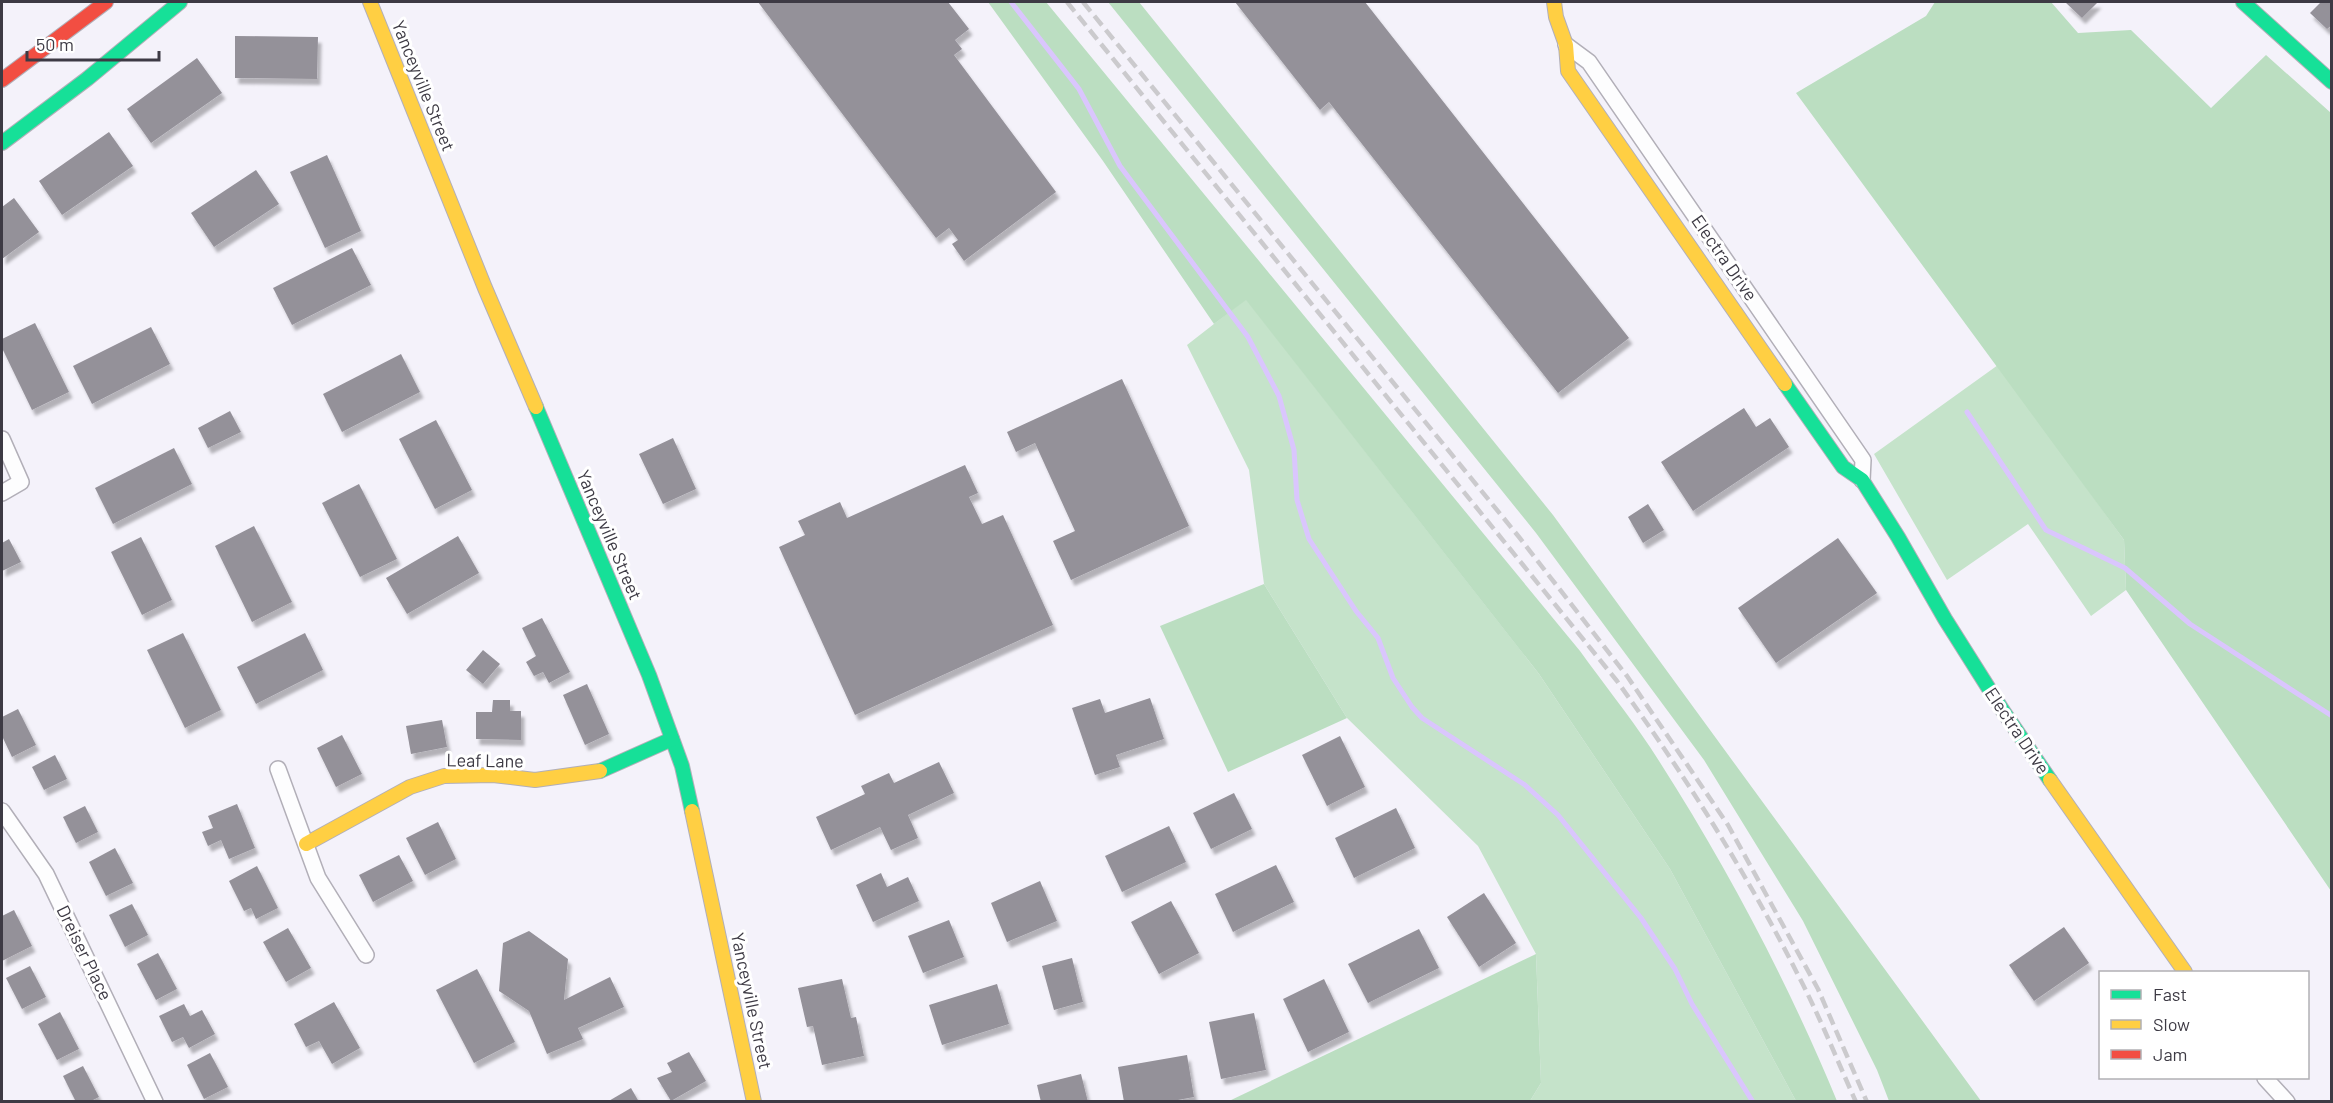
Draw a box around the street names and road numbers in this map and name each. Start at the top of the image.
street label: Yanceyville Street [388,17,460,154]
street label: Electra Drive [1687,210,1762,305]
street label: Yanceyville Street [573,466,647,603]
street label: Electra Drive [1981,683,2055,778]
street label: Leaf Lane [446,748,524,772]
street label: Dreiser Place [52,901,117,1004]
street label: Yanceyville Street [727,931,777,1071]

